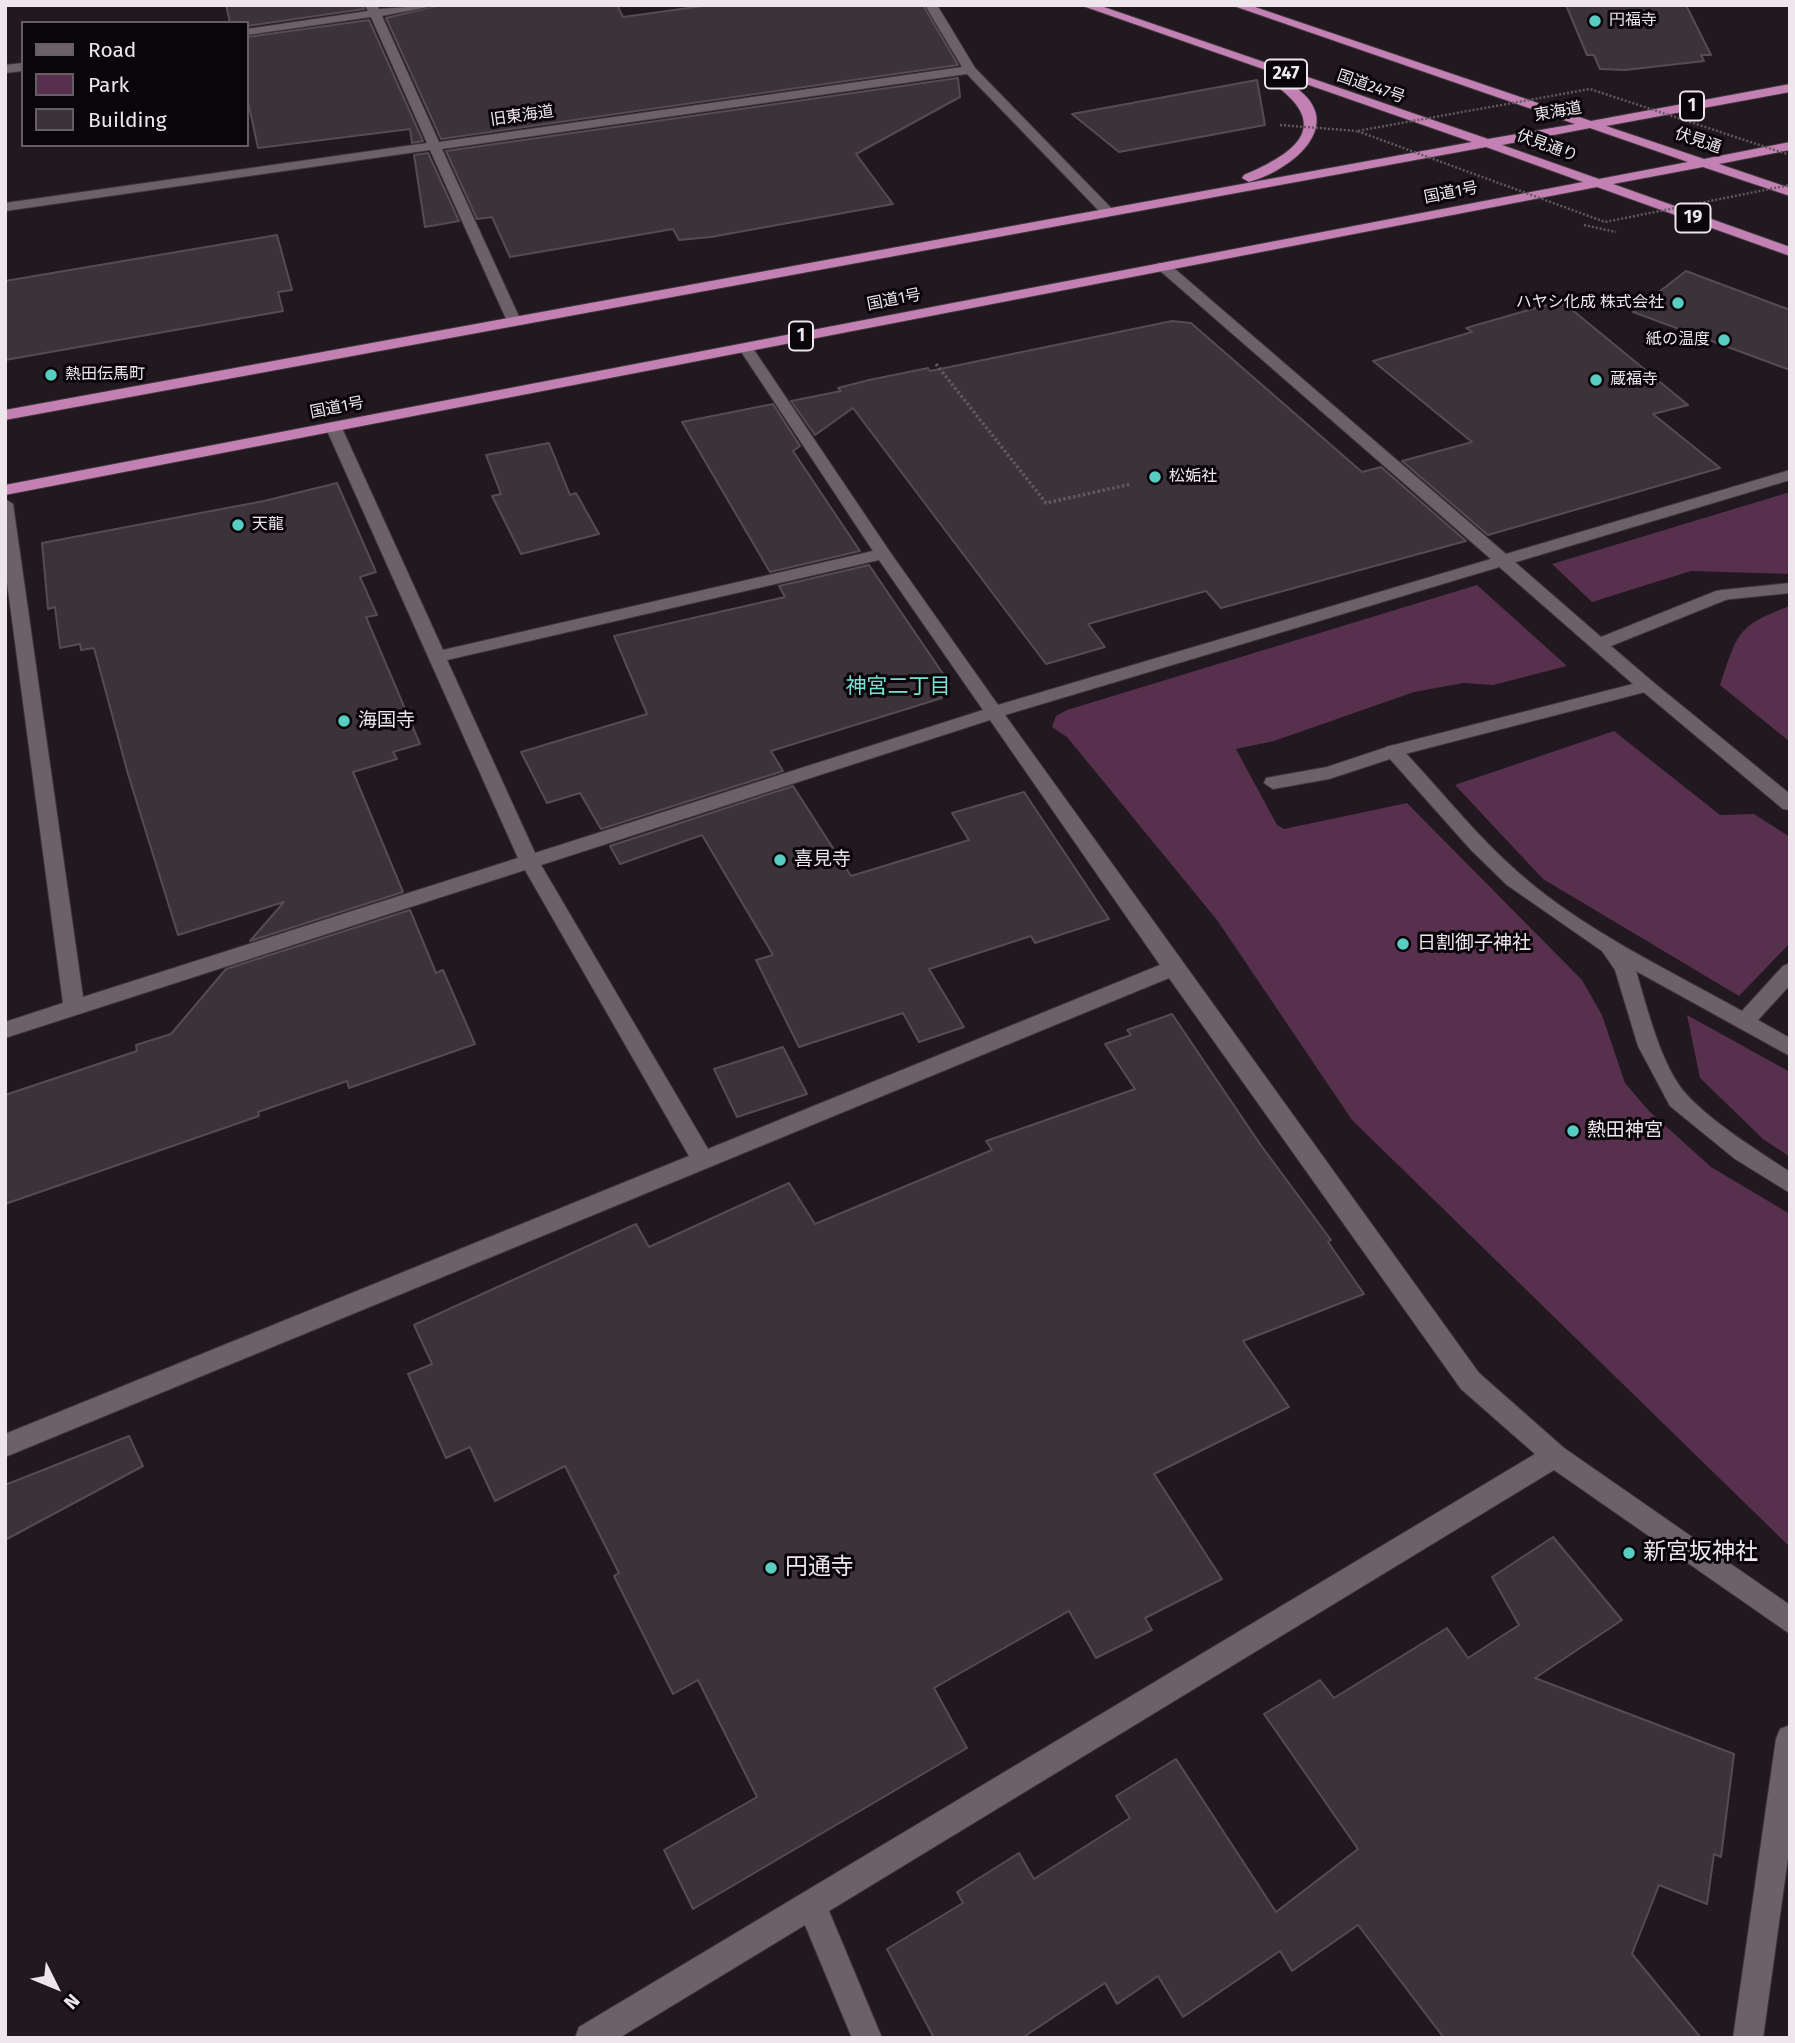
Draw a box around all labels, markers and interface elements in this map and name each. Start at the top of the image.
place label: 円福寺 [1609,11,1657,31]
marker: 円福寺 [1587,13,1603,29]
legend [21,21,248,147]
text: Road [88,37,136,63]
road number: 247 [1265,60,1307,88]
street label: 国道247号 [1334,66,1408,108]
text: Park [88,72,129,98]
road number: 1 [1680,92,1704,120]
street label: 東海道 [1533,98,1583,126]
street label: 旧東海道 [489,102,555,130]
text: Building [88,107,167,133]
street label: 伏見通 [1672,124,1724,158]
street label: 伏見通り [1514,126,1580,166]
street label: 国道1号 [1422,178,1480,208]
road number: 19 [1676,204,1710,232]
street label: 国道1号 [865,285,923,315]
place label: ハヤシ化成 株式会社 [1516,293,1664,313]
marker: ハヤシ化成 株式会社 [1670,295,1686,311]
road number: 1 [789,322,813,350]
place label: 紙の温度 [1646,330,1710,350]
marker: 紙の温度 [1716,332,1732,348]
place label: 熱田伝馬町 [65,365,145,385]
marker: 熱田伝馬町 [43,367,59,383]
place label: 蔵福寺 [1610,370,1658,390]
marker: 蔵福寺 [1588,372,1604,388]
street label: 国道1号 [308,393,366,423]
place label: 松姤社 [1169,467,1217,487]
marker: 松姤社 [1147,469,1163,485]
place label: 天龍 [252,515,284,535]
marker: 天龍 [230,517,246,533]
district label: 神宮二丁目 [846,674,950,700]
place label: 海国寺 [358,710,415,732]
marker: 海国寺 [336,713,352,729]
place label: 喜見寺 [794,849,851,871]
marker: 喜見寺 [772,852,788,868]
place label: 日割御子神社 [1417,933,1531,955]
marker: 日割御子神社 [1395,936,1411,952]
place label: 熱田神宮 [1587,1120,1663,1142]
marker: 熱田神宮 [1565,1123,1581,1139]
place label: 新宮坂神社 [1643,1539,1758,1567]
marker: 新宮坂神社 [1621,1545,1637,1561]
place label: 円通寺 [785,1554,854,1582]
marker: 円通寺 [763,1560,779,1576]
north arrow [21,1952,91,2022]
text: N [59,1989,84,2014]

